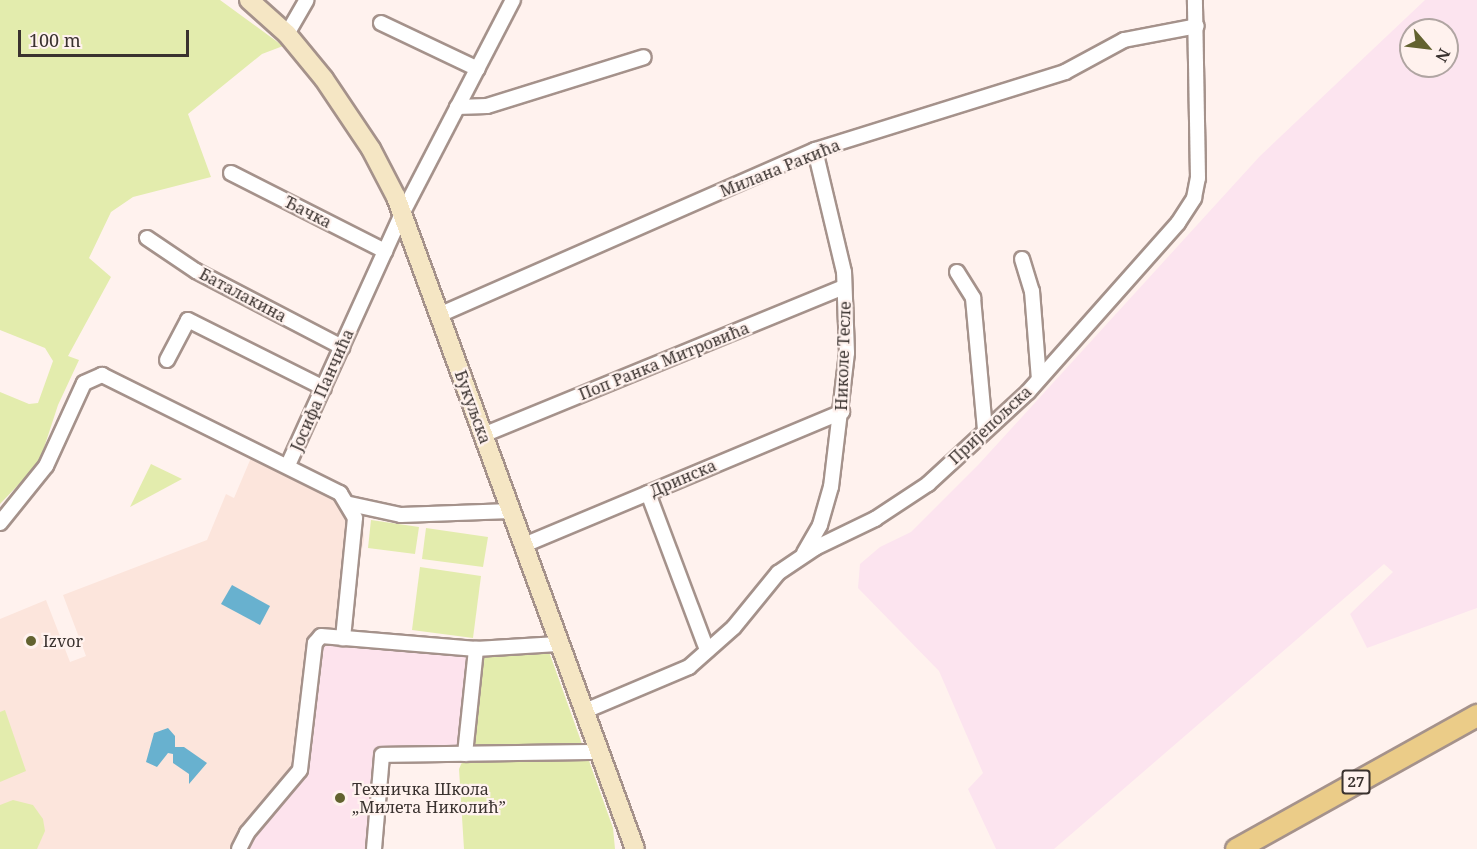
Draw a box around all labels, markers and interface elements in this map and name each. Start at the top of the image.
scale bar [21,18,192,56]
north arrow [1399,18,1459,78]
text: 100 m [29,28,81,52]
text: N [1430,45,1456,66]
street label: Милана Ракића [717,135,843,201]
street label: Ђачка [281,192,335,232]
street label: Баталакина [196,264,290,326]
street label: Николе Тесле [831,301,855,411]
street label: Поп Ранка Митровића [576,318,752,404]
street label: Јосифа Панчића [286,326,358,454]
street label: Букуљска [451,368,495,446]
street label: Пријепољска [945,382,1035,468]
street label: Дринска [647,455,719,501]
place label: Izvor [43,631,83,651]
marker: Izvor [24,634,38,648]
road number: 27 [1341,770,1371,794]
place label: Техничка Школа „Милета Николић” [352,779,506,817]
marker: Техничка Школа „Милета Николић” [333,791,347,805]

